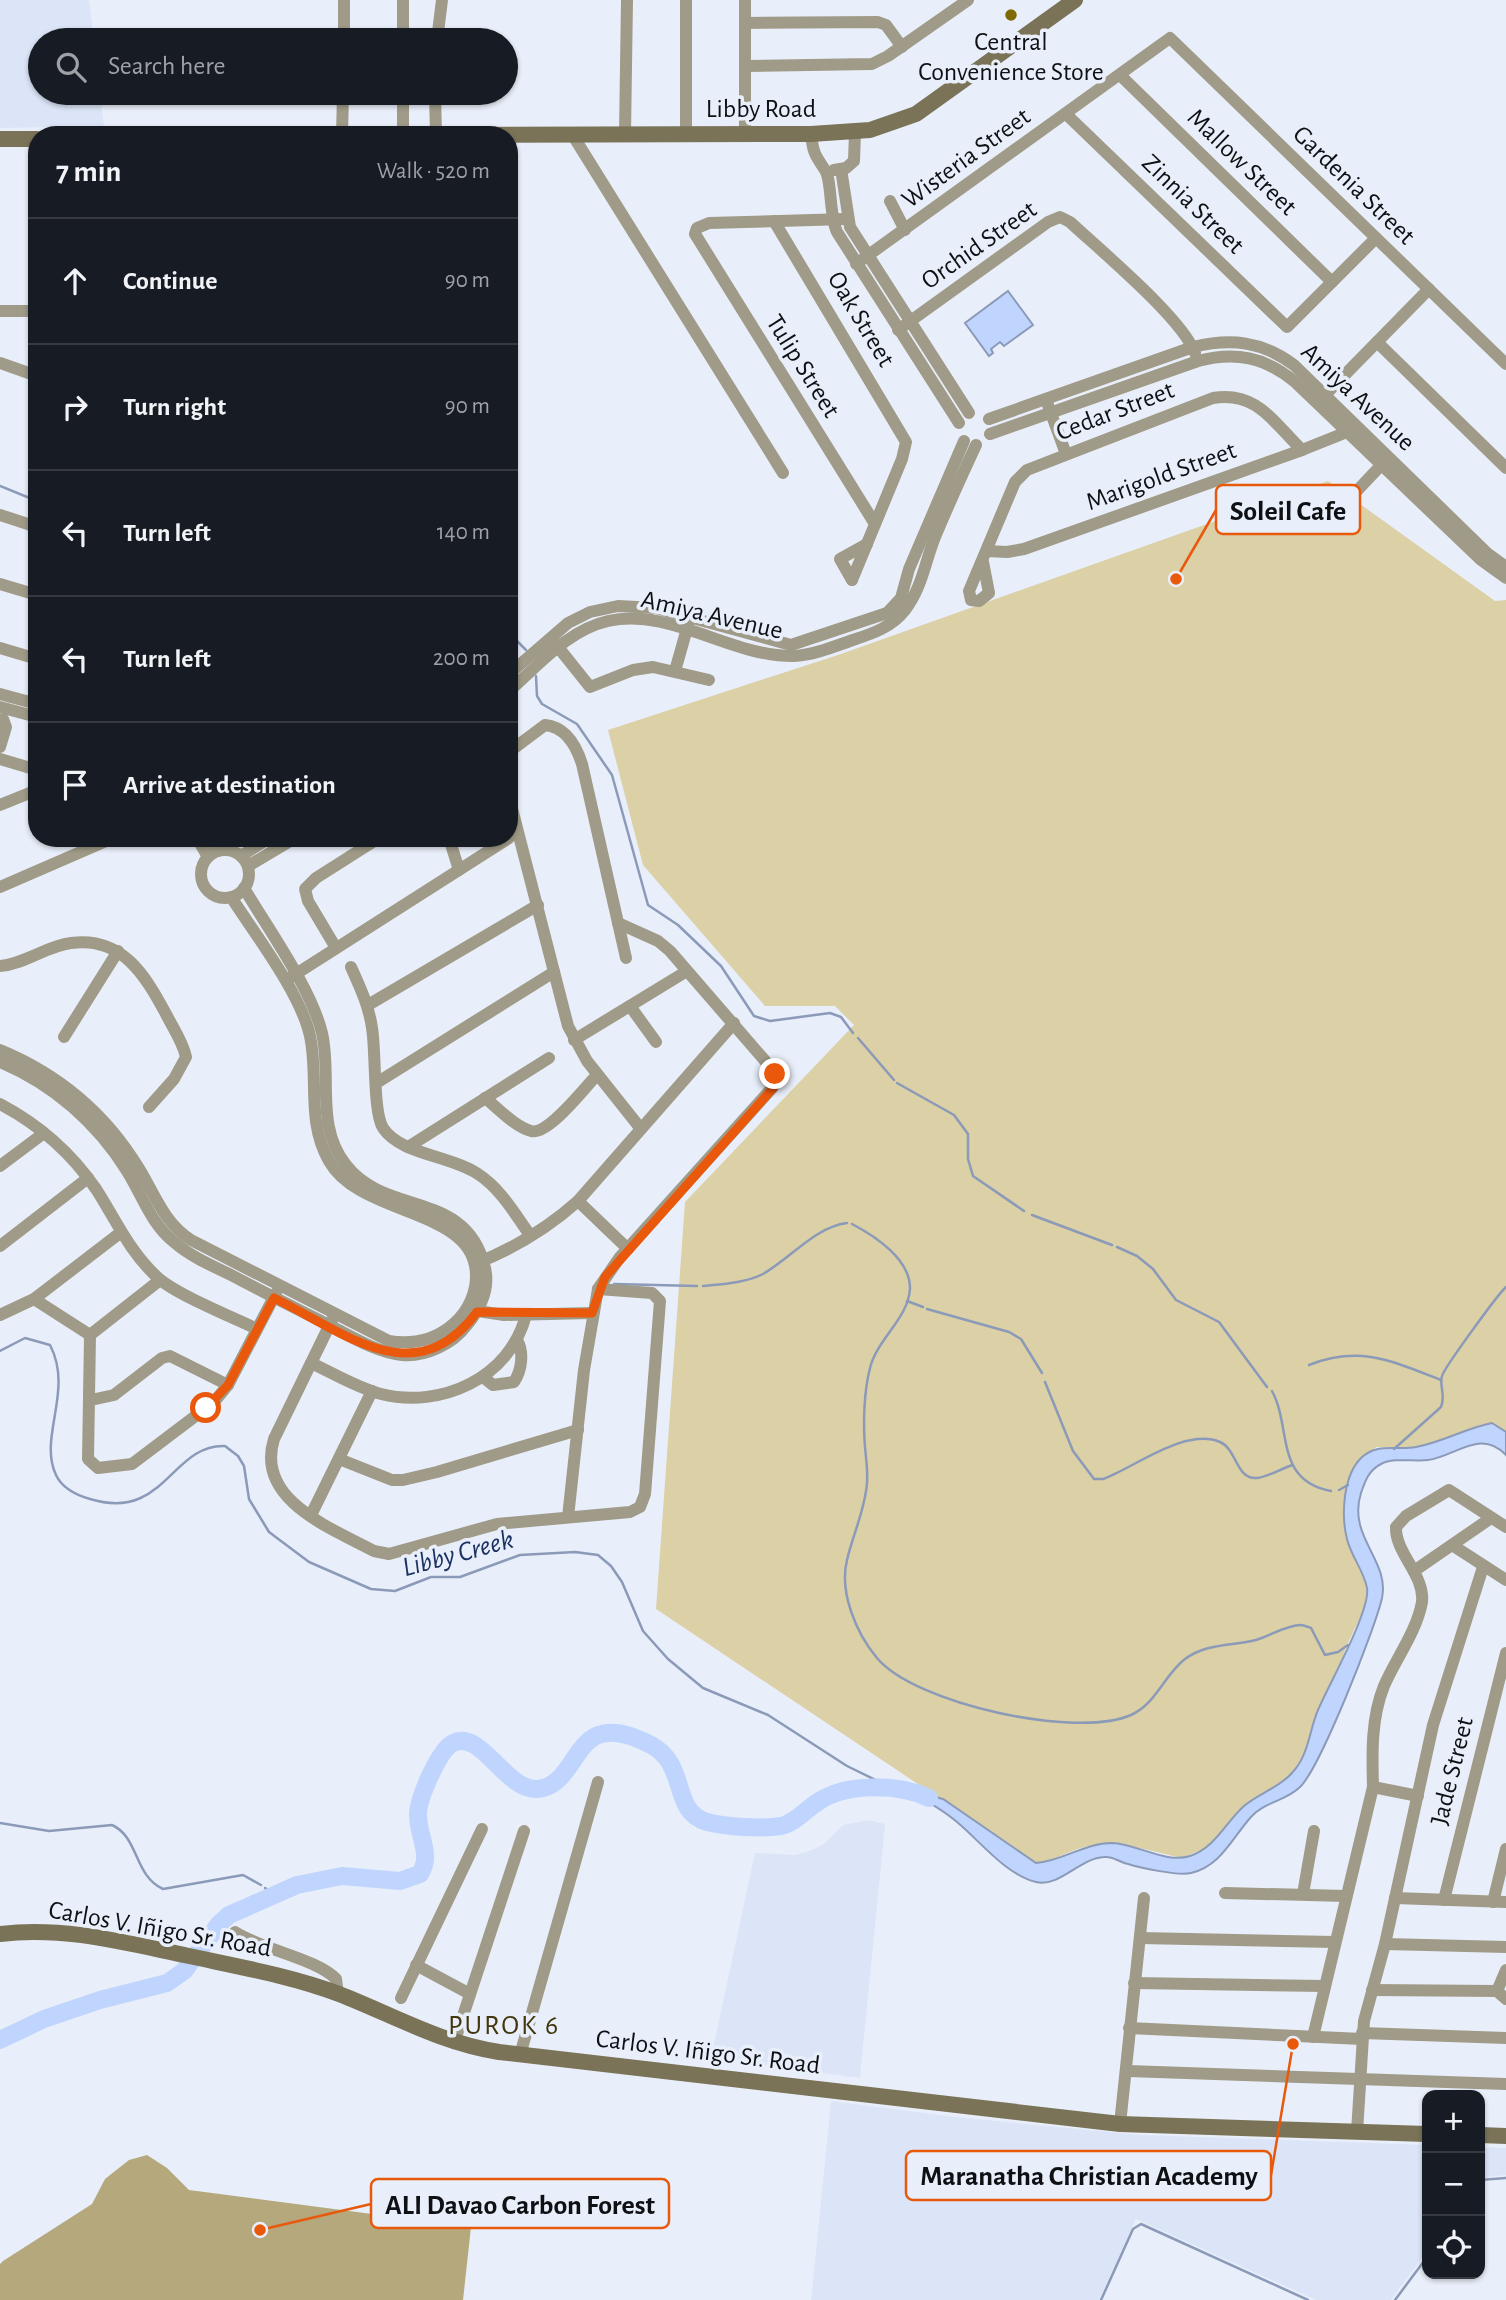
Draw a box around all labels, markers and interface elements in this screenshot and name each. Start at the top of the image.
marker: Central Convenience Store [1003,7,1019,23]
search box [28,28,518,105]
place label: Central Convenience Store [918,29,1104,85]
icon: search [52,48,90,86]
text: Search here [108,53,226,79]
street label: Libby Road [706,96,816,122]
street label: Wisteria Street [897,103,1035,213]
street label: Mallow Street [1182,104,1302,220]
street label: Gardenia Street [1288,121,1420,249]
street label: Zinnia Street [1137,149,1249,259]
text: 7 min [56,157,121,187]
text: Walk · 520 m [377,160,490,183]
street label: Orchid Street [917,196,1041,294]
icon: ahead [56,262,94,300]
street label: Oak Street [823,267,899,371]
text: Continue [123,268,218,294]
text: 90 m [445,269,490,292]
street label: Tulip Street [761,310,845,422]
street label: Amiya Avenue [1296,338,1420,456]
street label: Cedar Street [1052,377,1178,445]
icon: right [56,388,94,426]
text: Turn right [123,394,226,420]
text: 90 m [445,395,490,418]
street label: Marigold Street [1083,437,1239,515]
callout: Soleil Cafe [1216,485,1360,534]
text: Soleil Cafe [1230,498,1346,526]
icon: left [56,514,94,552]
text: Turn left [123,520,211,546]
text: 140 m [437,521,490,544]
street label: Amiya Avenue [639,586,785,644]
icon: left [56,640,94,678]
text: Turn left [123,646,211,672]
text: 200 m [433,647,490,670]
icon: arrive [56,766,94,804]
text: Arrive at destination [123,772,336,798]
route end [759,1058,790,1089]
route start [190,1392,221,1423]
water label: Libby Creek [399,1526,517,1582]
street label: Jade Street [1426,1714,1478,1828]
street label: Carlos V. Iñigo Sr. Road [47,1897,273,1961]
district label: PUROK 6 [448,2012,560,2040]
street label: Carlos V. Iñigo Sr. Road [594,2025,822,2079]
map controls [1422,2090,1485,2279]
button: + [1422,2090,1485,2153]
callout: Maranatha Christian Academy [906,2151,1271,2200]
button: − [1422,2153,1485,2216]
text: Maranatha Christian Academy [920,2163,1258,2191]
callout: ALI Davao Carbon Forest [371,2179,669,2228]
text: ALI Davao Carbon Forest [385,2192,656,2220]
button: locate [1422,2216,1485,2279]

